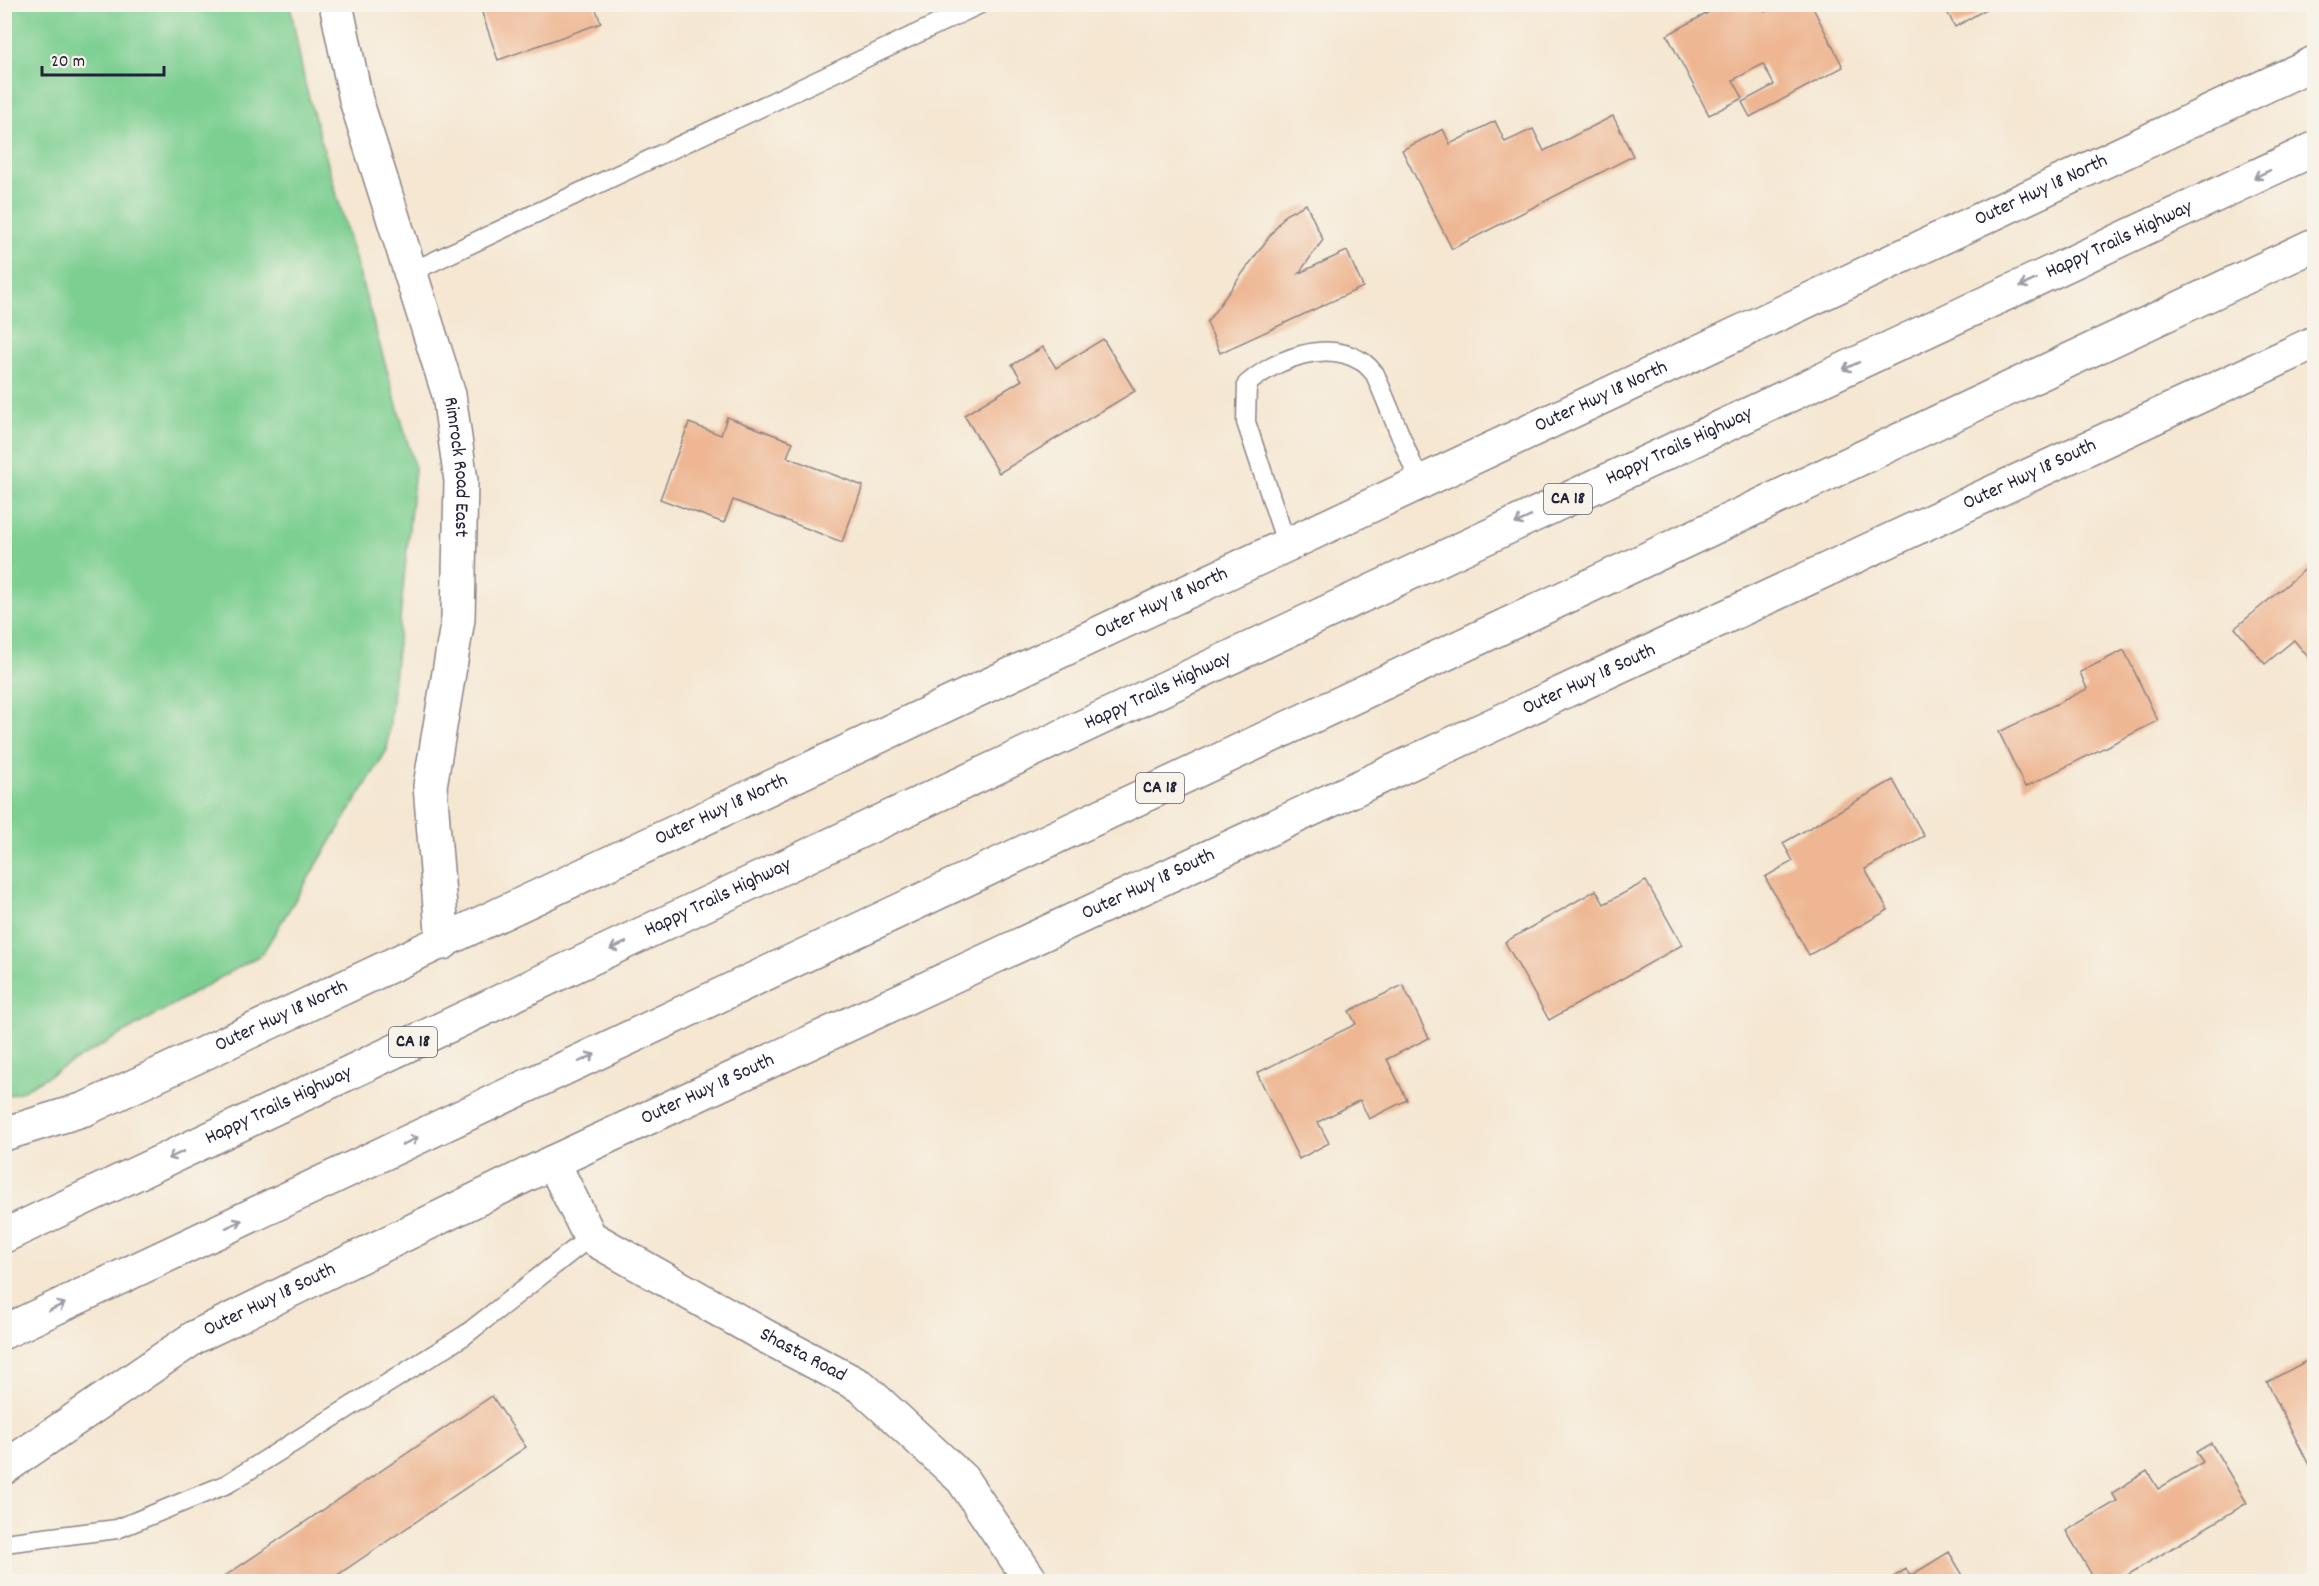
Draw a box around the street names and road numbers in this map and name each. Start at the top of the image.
street label: Outer Hwy 18 North [1970,148,2113,234]
street label: Happy Trails Highway [2041,193,2198,287]
street label: Outer Hwy 18 North [1530,354,1673,441]
street label: Rimrock Road East [435,395,475,537]
street label: Happy Trails Highway [1601,400,1758,493]
street label: Outer Hwy 18 South [1959,432,2101,518]
road number: CA 18 [1544,484,1592,514]
street label: Outer Hwy 18 North [1090,561,1233,647]
street label: Outer Hwy 18 South [1518,637,1661,723]
street label: Happy Trails Highway [1080,644,1237,738]
street label: Outer Hwy 18 North [651,767,793,854]
road number: CA 18 [1136,773,1184,803]
street label: Outer Hwy 18 South [1077,842,1220,928]
street label: Happy Trails Highway [640,851,797,945]
street label: Outer Hwy 18 North [211,973,353,1060]
road number: CA 18 [389,1027,437,1057]
street label: Outer Hwy 18 South [637,1047,779,1133]
street label: Happy Trails Highway [201,1059,358,1153]
street label: Outer Hwy 18 South [199,1256,341,1345]
street label: Shasta Road [754,1321,851,1390]

